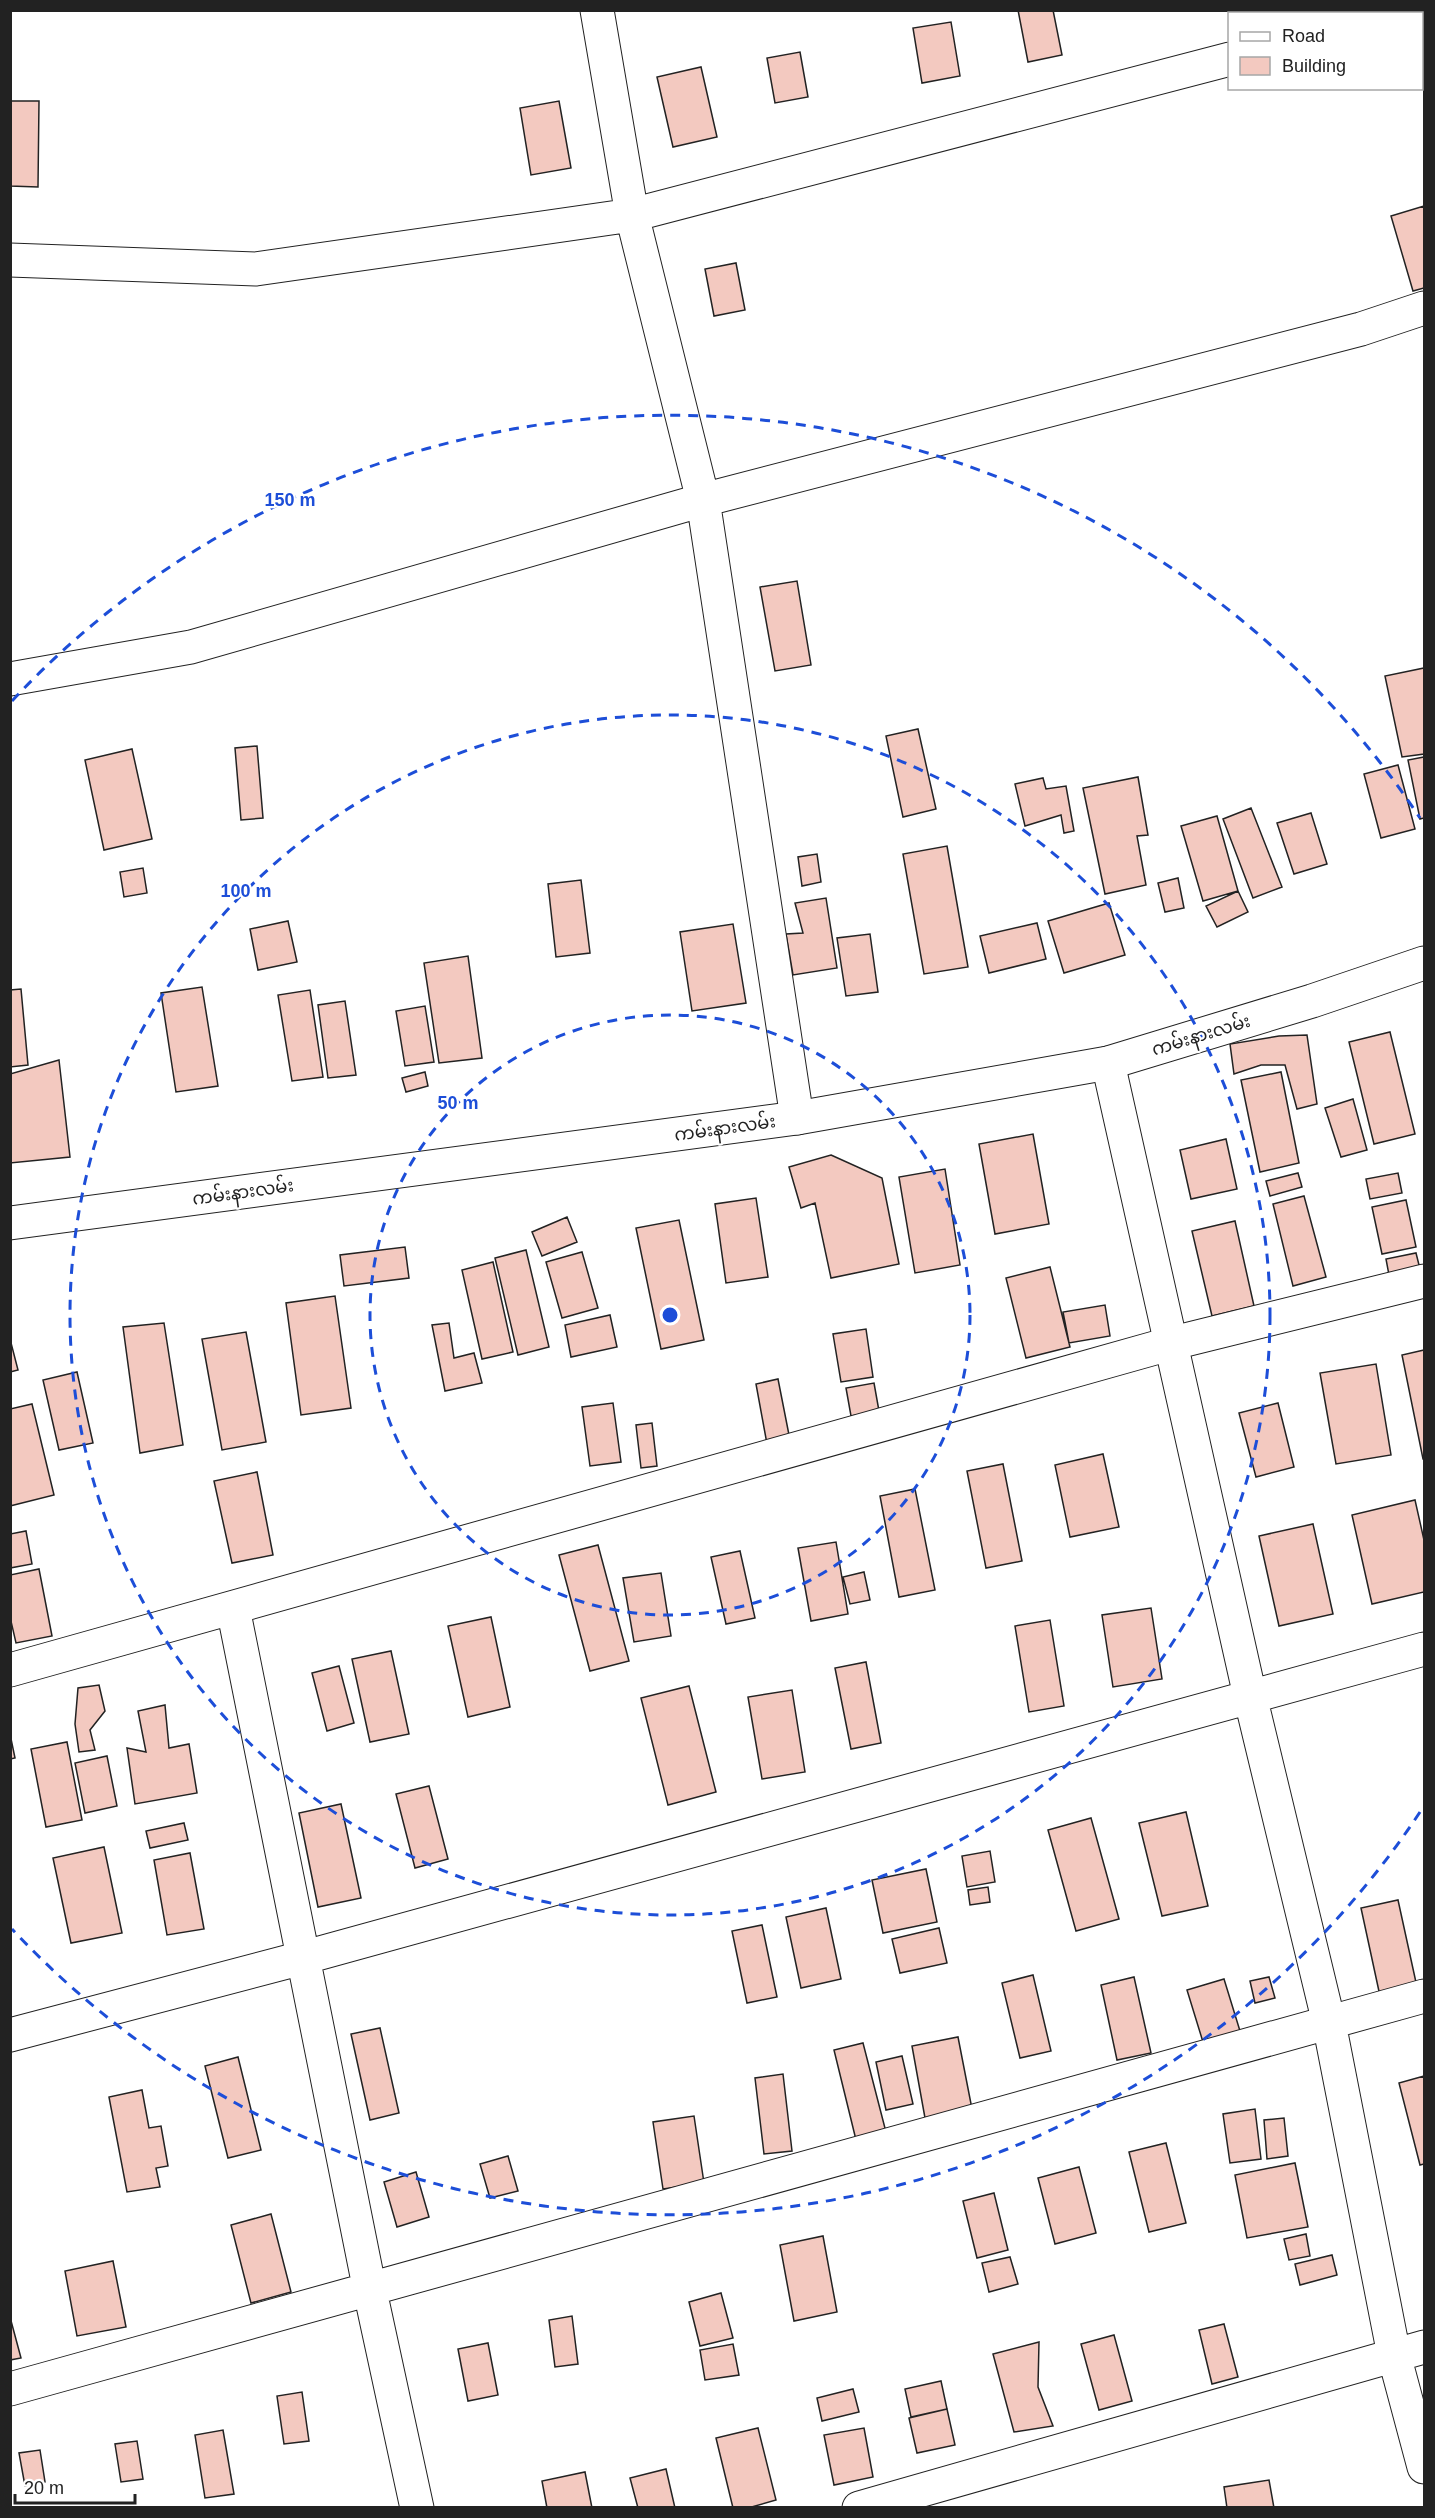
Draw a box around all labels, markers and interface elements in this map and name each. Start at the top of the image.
legend [1228,12,1423,90]
text: Road [1282,26,1325,46]
text: Building [1282,56,1346,76]
text: 150 m [264,490,316,510]
text: 100 m [220,881,272,901]
street label: ကမ်းနားလမ်း [1148,1008,1254,1064]
text: 50 m [437,1093,479,1113]
street label: ကမ်းနားလမ်း [673,1108,778,1150]
street label: ကမ်းနားလမ်း [191,1172,296,1214]
centre of rings [660,1305,680,1325]
scale bar [15,2467,135,2505]
text: 20 m [24,2478,64,2498]

